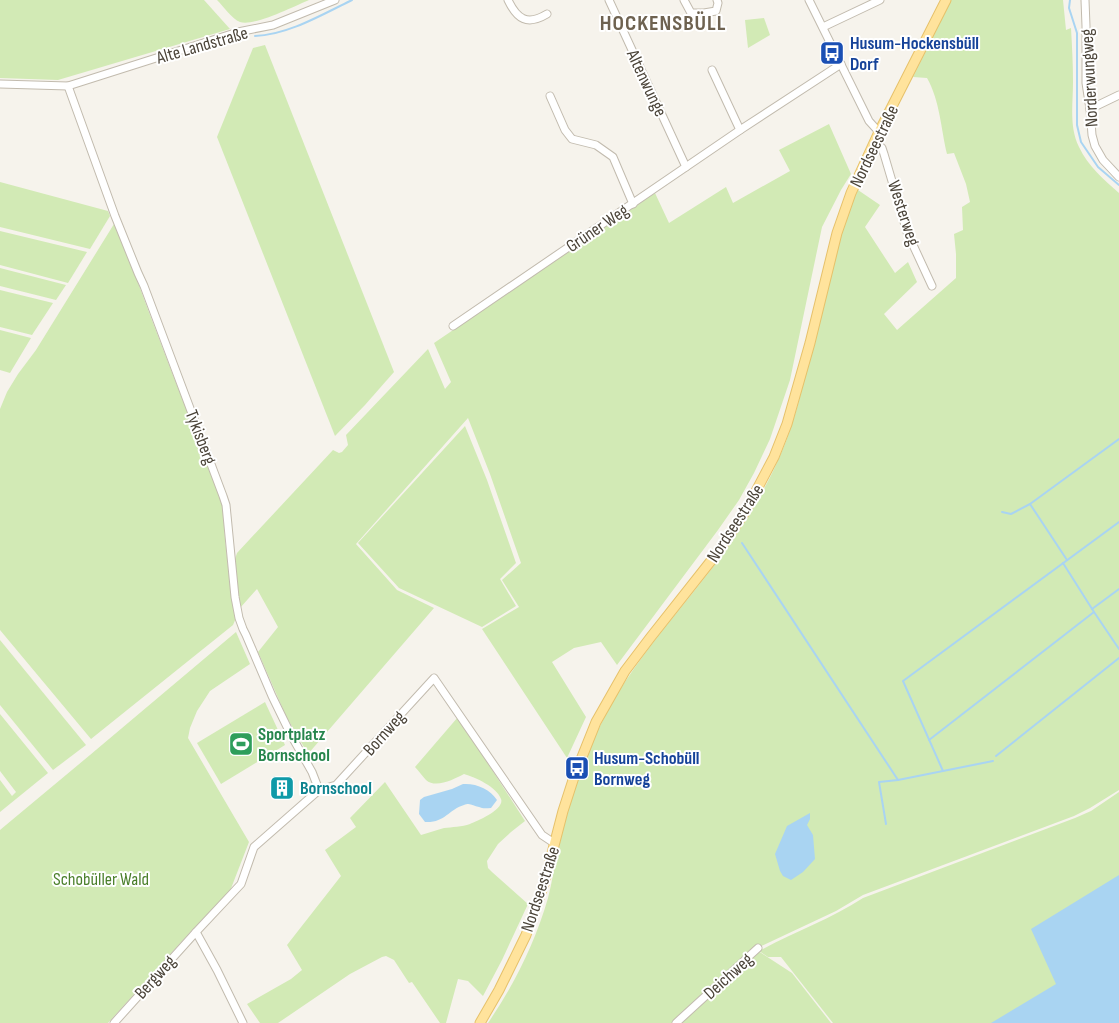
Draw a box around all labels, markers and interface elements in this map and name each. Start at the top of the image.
district label: HOCKENSBÜLL [600,10,726,37]
street label: Alte Landstraße [153,22,250,69]
street label: Norderwungweg [1076,28,1103,128]
place label: Husum-Hockensbüll Dorf [850,33,979,75]
bus stop icon: Husum-Hockensbüll Dorf [819,40,845,66]
street label: Altenwunge [622,46,671,120]
street label: Nordseestraße [846,102,903,191]
street label: Westerweg [883,178,924,249]
street label: Grüner Weg [562,200,632,257]
street label: Tykisberg [181,407,221,467]
street label: Nordseestraße [703,480,768,566]
street label: Bornweg [359,707,410,760]
place label: Sportplatz Bornschool [258,724,330,766]
sports icon: Sportplatz Bornschool [228,731,254,757]
place label: Husum-Schobüll Bornweg [594,748,699,790]
bus stop icon: Husum-Schobüll Bornweg [564,755,590,781]
building icon: Bornschool [269,775,295,801]
place label: Bornschool [300,778,372,799]
street label: Nordseestraße [517,844,564,934]
park label: Schobüller Wald [53,869,149,890]
street label: Deichweg [699,949,757,1004]
street label: Bergweg [130,951,180,1003]

